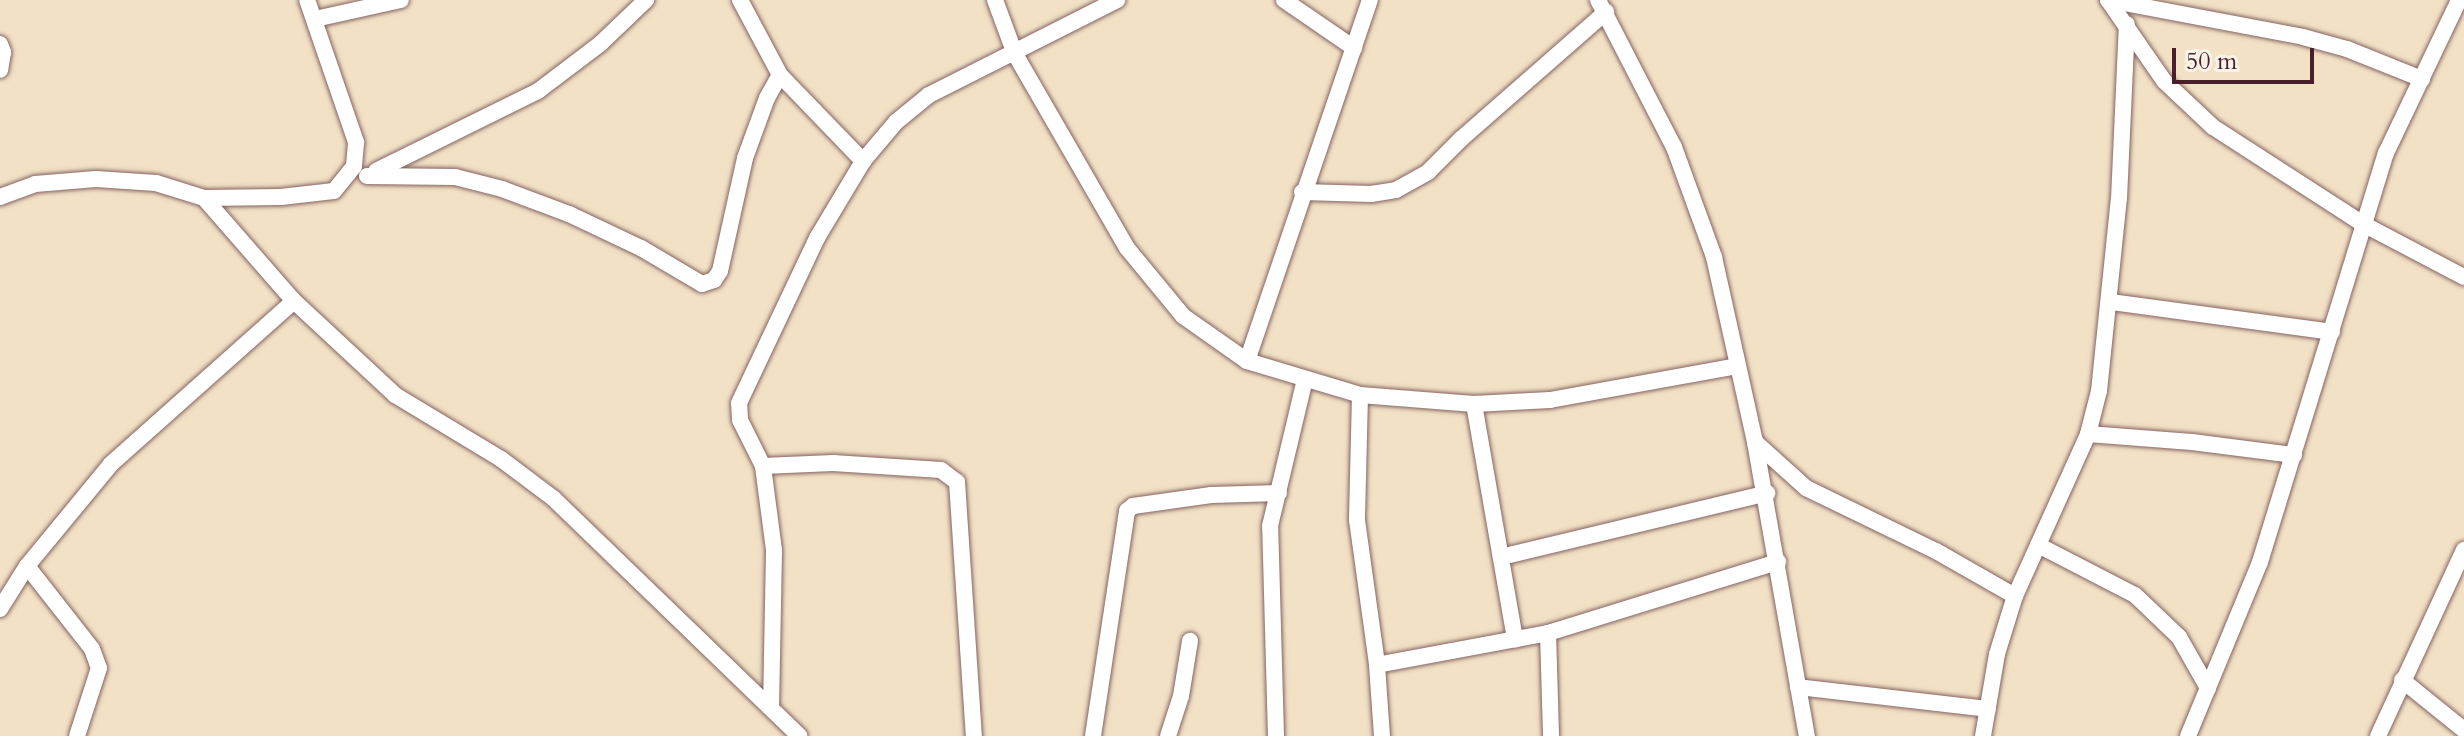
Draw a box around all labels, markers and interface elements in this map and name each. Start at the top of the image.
scale bar [2176,32,2318,82]
text: 50 m [2186,45,2237,78]

